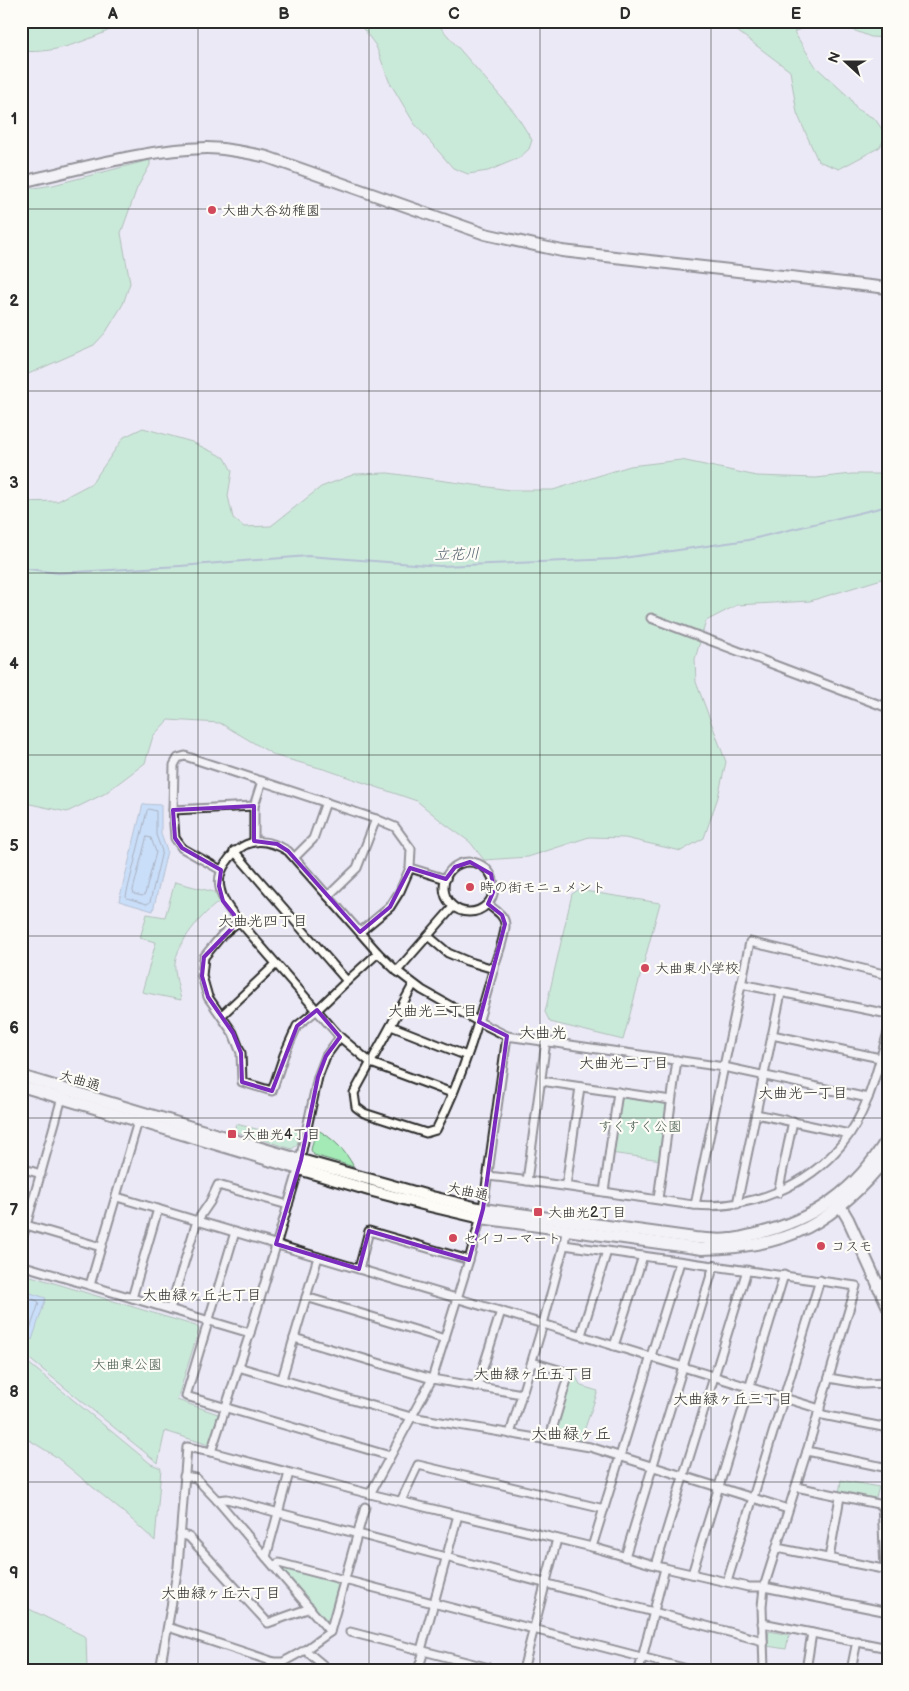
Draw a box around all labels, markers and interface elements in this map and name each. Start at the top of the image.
text: A [107,5,118,24]
text: B [278,5,290,24]
text: C [448,5,460,24]
text: D [619,5,631,24]
text: E [791,5,801,24]
north arrow [822,38,872,88]
text: N [825,50,844,65]
text: 1 [11,110,17,129]
place label: 大曲大谷幼稚園 [222,202,320,219]
marker: 大曲大谷幼稚園 [206,204,218,216]
text: 2 [9,292,19,311]
text: 3 [9,474,19,493]
water label: 立花川 [434,545,480,564]
text: 4 [9,655,19,674]
text: 5 [9,837,19,856]
place label: 時の街モニュメント [480,879,606,896]
marker: 時の街モニュメント [464,881,476,893]
district label: 大曲光四丁目 [218,912,308,931]
place label: 大曲東小学校 [655,960,739,977]
marker: 大曲東小学校 [639,962,651,974]
district label: 大曲光三丁目 [388,1002,478,1021]
text: 6 [9,1019,19,1038]
district label: 大曲光 [519,1024,567,1043]
district label: 大曲光二丁目 [579,1054,669,1073]
street label: 大曲通 [57,1066,102,1095]
district label: 大曲光一丁目 [758,1084,848,1103]
park label: すくすく公園 [598,1118,682,1135]
place label: 大曲光4丁目 [242,1126,321,1143]
marker: 大曲光4丁目 [226,1128,238,1140]
street label: 大曲通 [446,1179,490,1204]
text: 7 [10,1201,19,1220]
place label: 大曲光2丁目 [548,1204,626,1221]
marker: 大曲光2丁目 [532,1206,544,1218]
place label: セイコーマート [463,1230,561,1247]
marker: セイコーマート [447,1232,459,1244]
place label: コスモ [831,1238,872,1255]
marker: コスモ [815,1240,827,1252]
district label: 大曲緑ヶ丘七丁目 [142,1286,262,1305]
park label: 大曲東公園 [92,1356,162,1373]
district label: 大曲緑ヶ丘五丁目 [474,1365,594,1384]
text: 8 [9,1383,19,1402]
district label: 大曲緑ヶ丘三丁目 [673,1390,793,1409]
district label: 大曲緑ヶ丘 [531,1425,611,1444]
text: 9 [9,1564,19,1583]
district label: 大曲緑ヶ丘六丁目 [161,1584,281,1603]

